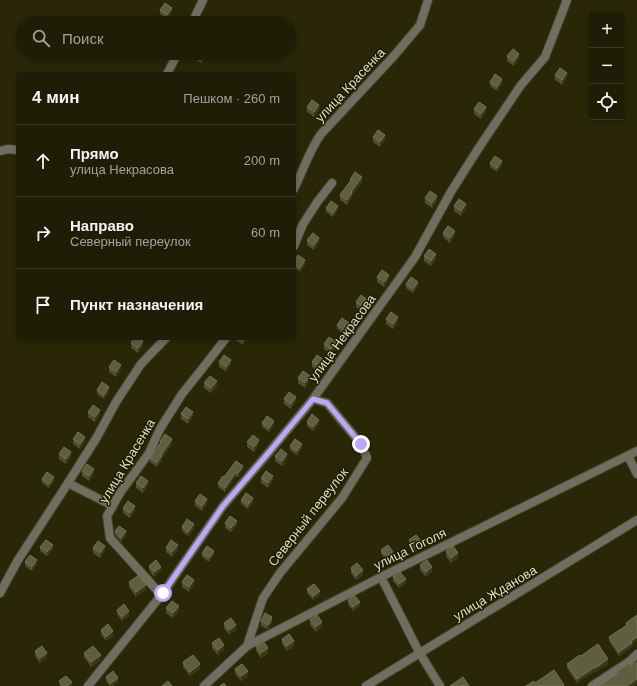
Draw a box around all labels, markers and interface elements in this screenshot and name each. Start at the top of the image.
map controls [589,12,625,120]
button: + [589,12,625,48]
search box [16,16,296,60]
icon: search [30,27,52,49]
text: Поиск [62,30,104,47]
street label: улица Красенка [312,44,389,125]
button: − [589,48,625,84]
button: locate [589,84,625,120]
text: 4 мин [32,88,79,107]
text: Пешком · 260 m [183,91,280,106]
text: Прямо [70,145,119,162]
icon: ahead [32,150,54,172]
text: 200 m [244,153,280,168]
text: улица Некрасова [70,162,174,177]
text: Направо [70,217,134,234]
icon: right [32,222,54,244]
text: 60 m [251,225,280,240]
text: Северный переулок [70,234,191,249]
street label: улица Некрасова [305,291,379,384]
icon: arrive [32,294,54,316]
text: Пункт назначения [70,296,203,313]
street label: улица Красенка [96,416,158,506]
route end [352,435,370,453]
street label: Северный переулок [265,465,351,569]
street label: улица Гоголя [371,525,449,573]
street label: улица Жданова [451,562,540,624]
route start [154,584,172,602]

